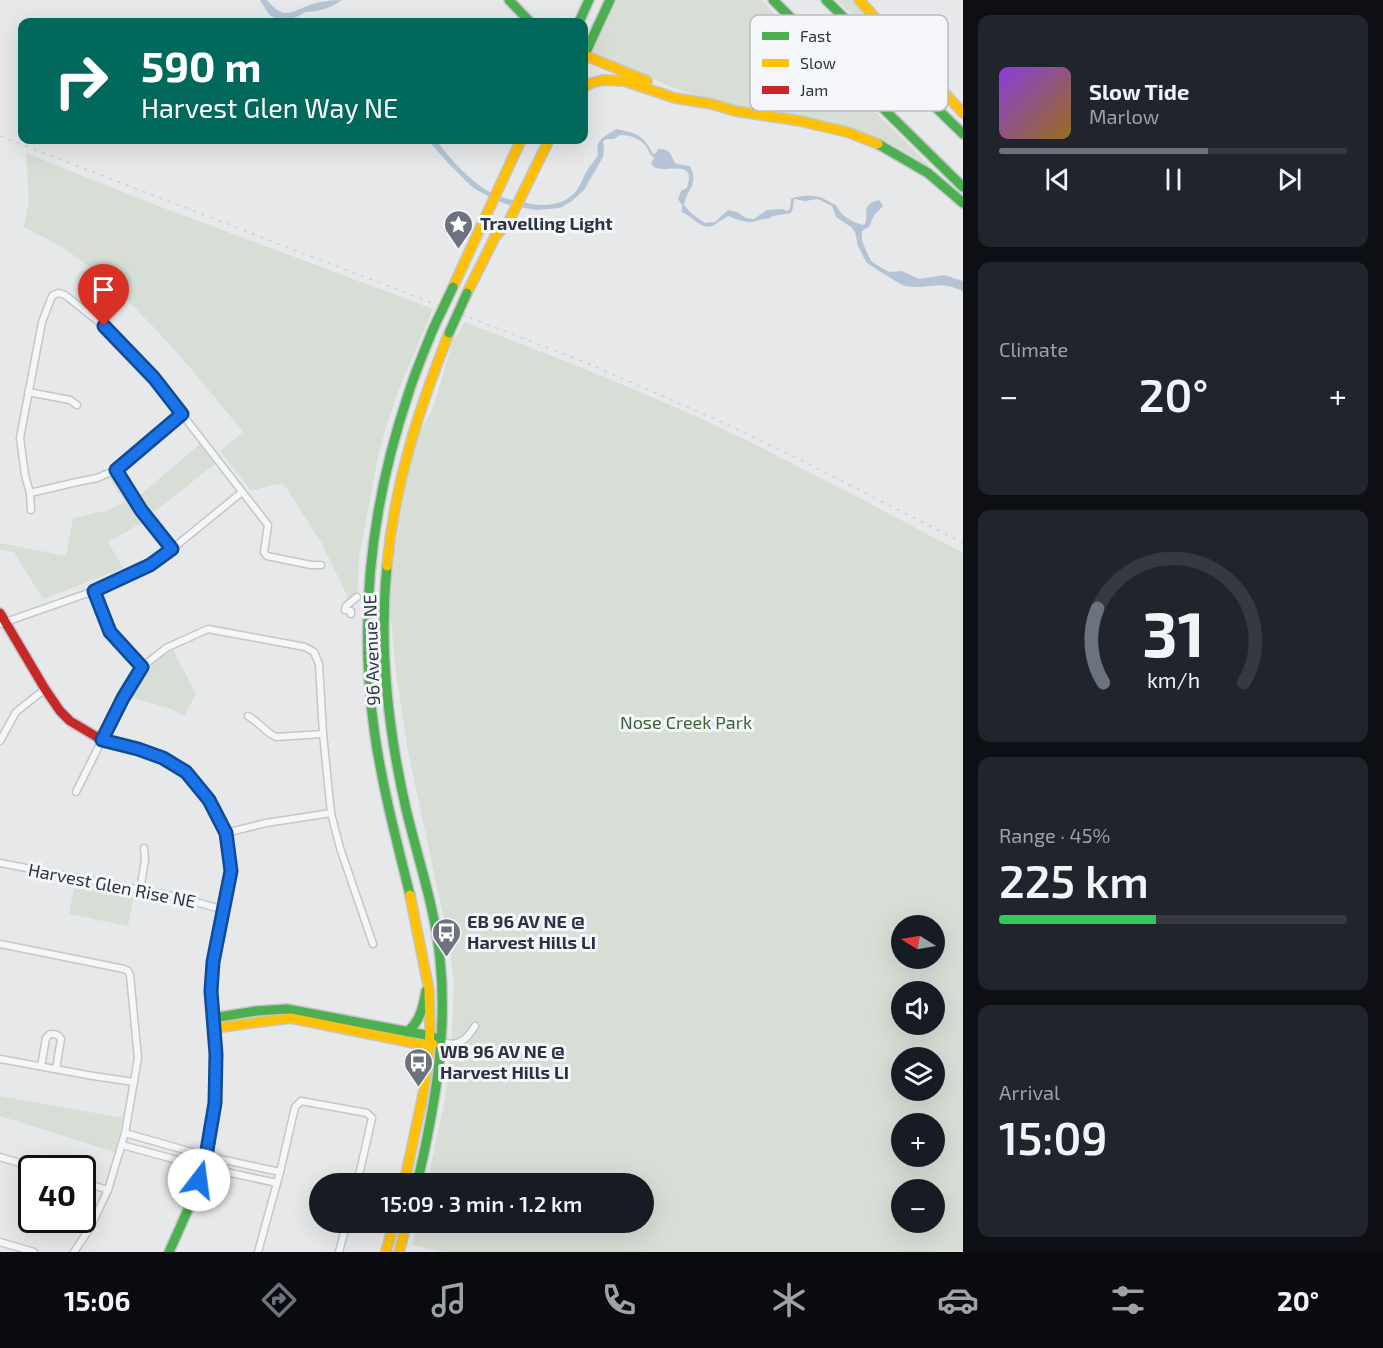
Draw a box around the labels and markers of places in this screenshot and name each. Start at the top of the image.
place icon: Travelling Light [443,208,475,250]
place label: Travelling Light [480,212,613,234]
pin [78,264,129,326]
place label: EB 96 AV NE @ Harvest Hills LI [467,910,596,953]
bus stop icon: EB 96 AV NE @ Harvest Hills LI [430,916,462,958]
place label: WB 96 AV NE @ Harvest Hills LI [440,1040,569,1083]
bus stop icon: WB 96 AV NE @ Harvest Hills LI [403,1046,435,1088]

